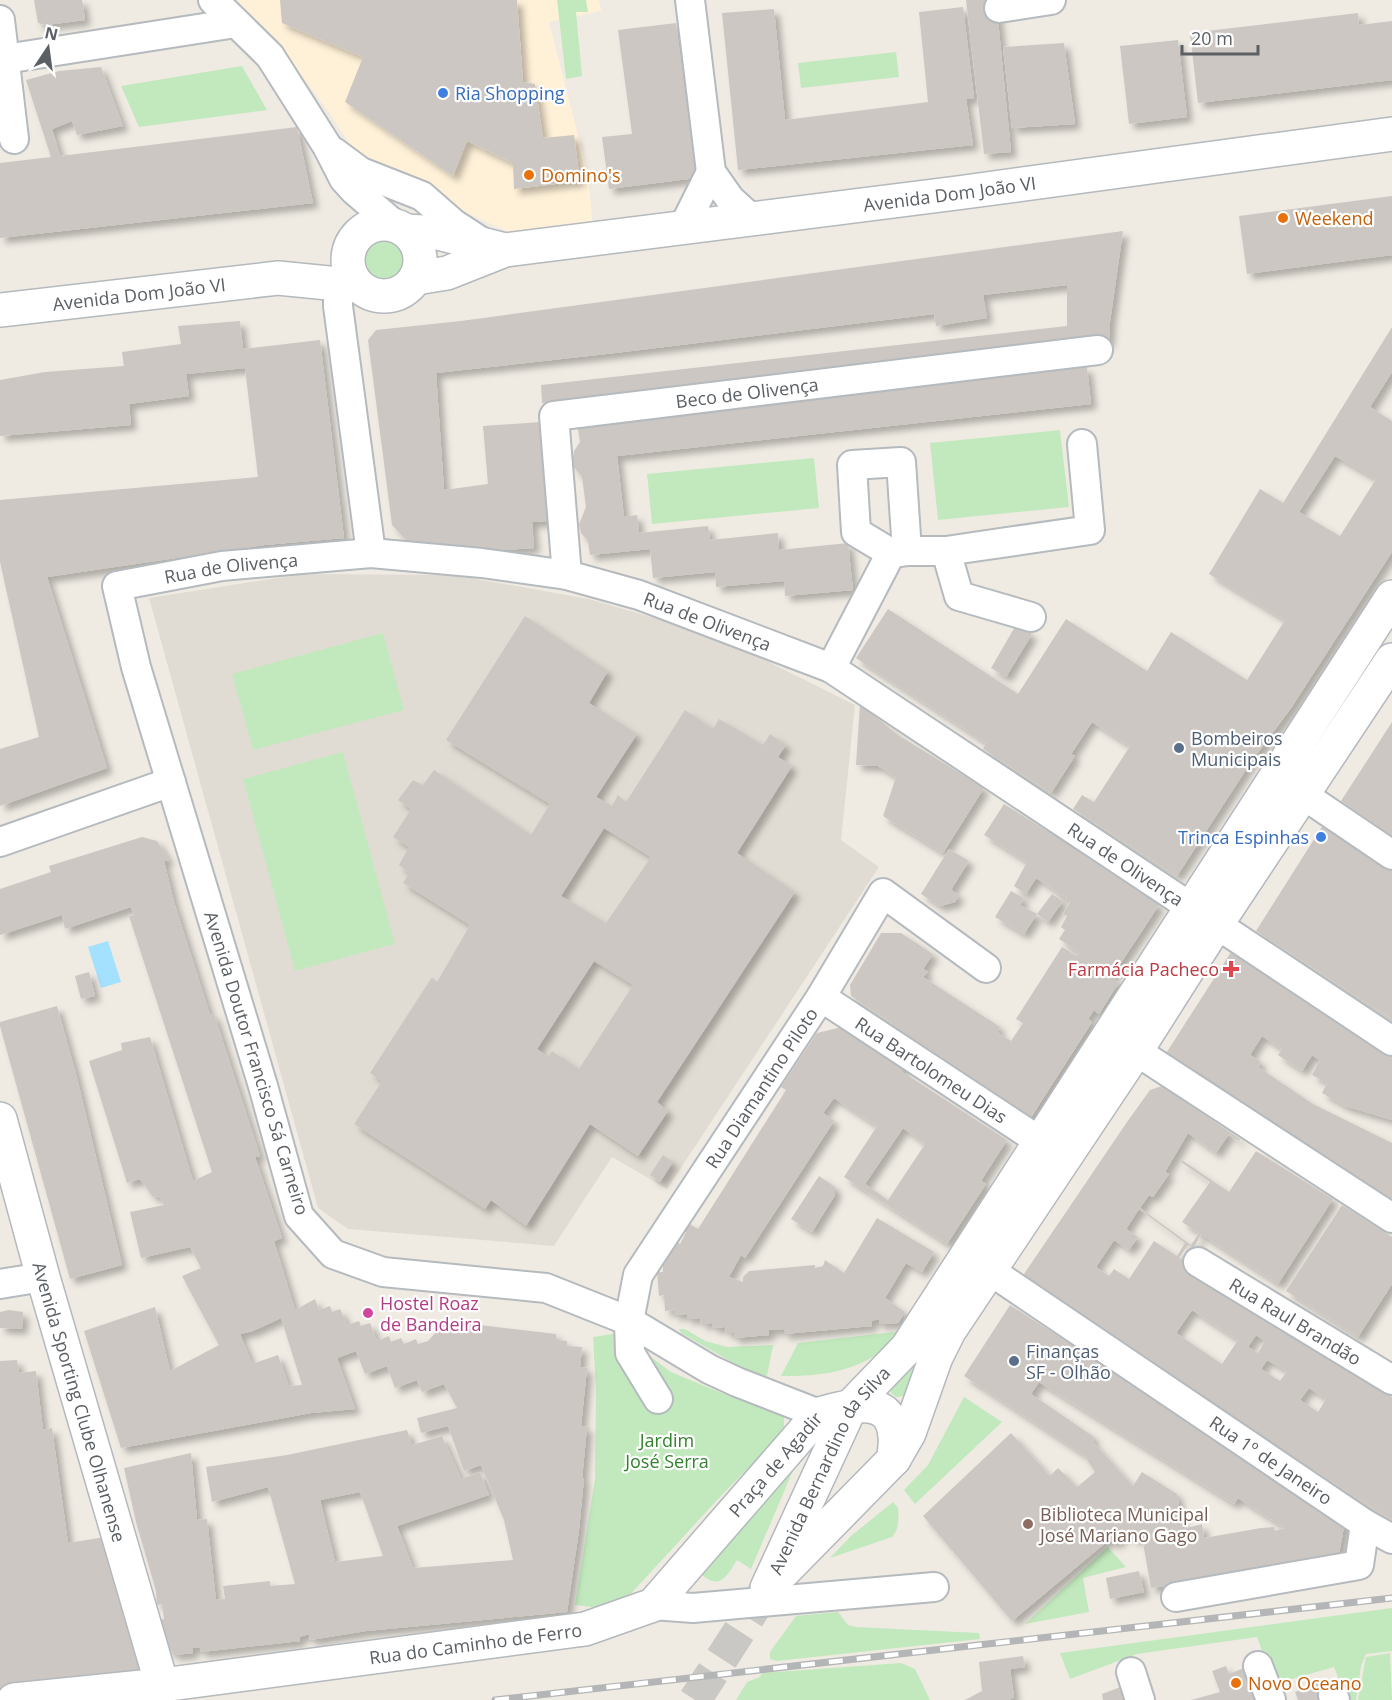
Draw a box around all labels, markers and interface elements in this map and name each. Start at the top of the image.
north arrow [18,18,78,78]
scale bar [1182,18,1258,56]
text: N [43,21,60,46]
text: 20 m [1191,26,1233,50]
place label: Ria Shopping [455,81,565,105]
marker: Ria Shopping [436,86,450,100]
place label: Domino's [541,163,621,187]
marker: Domino's [522,168,536,182]
street label: Avenida Dom João VI [862,170,1038,217]
place label: Weekend [1295,206,1373,230]
marker: Weekend [1276,211,1290,225]
street label: Avenida Dom João VI [51,272,227,316]
street label: Beco de Olivença [674,372,820,413]
street label: Rua de Olivença [162,547,299,589]
street label: Rua de Olivença [640,586,775,656]
place label: Bombeiros Municipais [1191,726,1283,771]
marker: Bombeiros Municipais [1172,741,1186,755]
street label: Rua de Olivença [1063,817,1188,911]
place label: Trinca Espinhas [1178,825,1309,849]
marker: Trinca Espinhas [1314,830,1328,844]
street label: Avenida Doutor Francisco Sá Carneiro [199,908,315,1218]
place label: Farmácia Pacheco [1068,957,1219,981]
marker: Farmácia Pacheco [1224,962,1238,976]
street label: Rua Diamantino Piloto [700,1003,823,1173]
street label: Rua Bartolomeu Dias [851,1011,1012,1128]
street label: Avenida Sporting Clube Olhanense [27,1259,132,1545]
street label: Rua Raul Brandão [1225,1272,1366,1371]
place label: Hostel Roaz de Bandeira [380,1291,482,1336]
marker: Hostel Roaz de Bandeira [361,1306,375,1320]
place label: Finanças SF - Olhão [1026,1339,1111,1384]
marker: Finanças SF - Olhão [1007,1354,1021,1368]
street label: Avenida Bernardino da Silva [763,1361,895,1578]
street label: Praça de Agadir [723,1406,828,1522]
street label: Rua 1º de Janeiro [1205,1410,1337,1510]
park label: Jardim José Serra [623,1428,709,1473]
place label: Biblioteca Municipal José Mariano Gago [1038,1502,1208,1547]
marker: Biblioteca Municipal José Mariano Gago [1021,1517,1035,1531]
street label: Rua do Caminho de Ferro [368,1618,583,1669]
place label: Novo Oceano [1248,1671,1361,1695]
marker: Novo Oceano [1229,1676,1243,1690]

